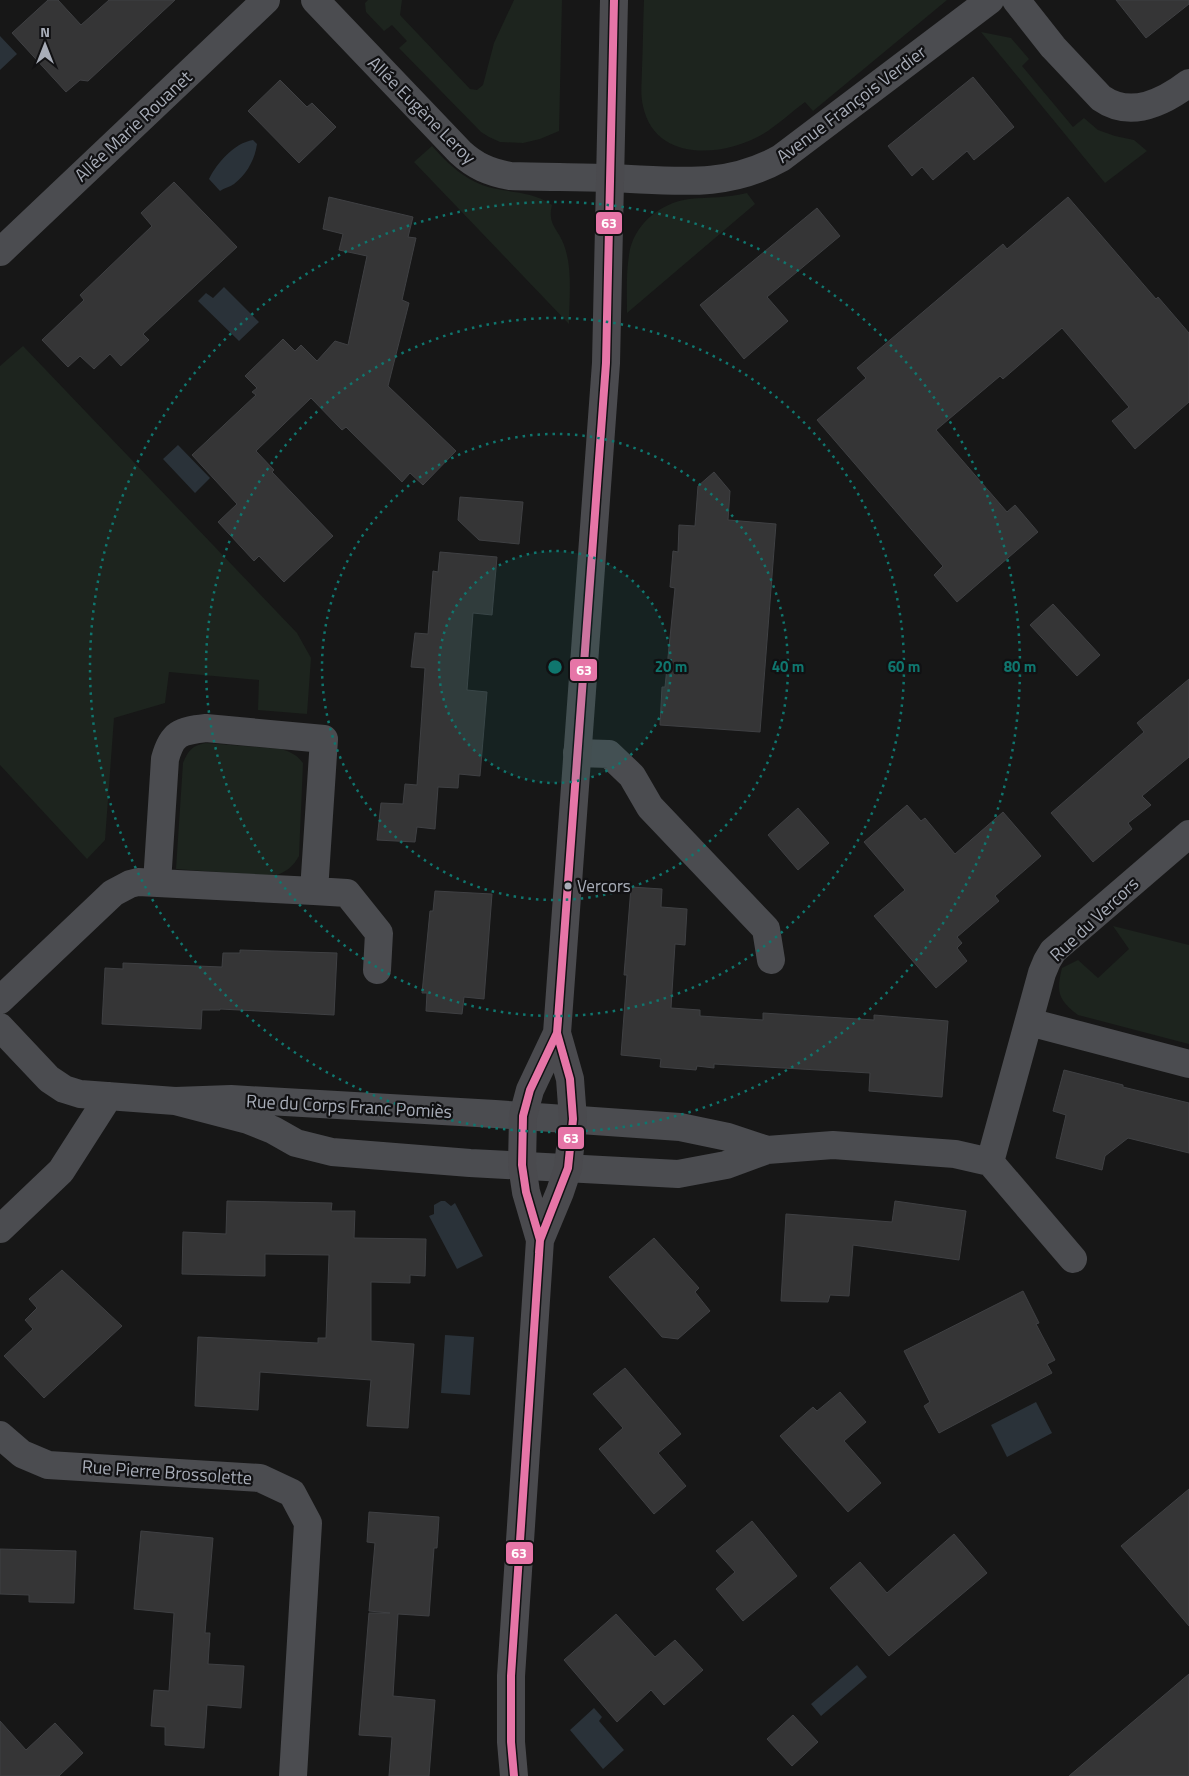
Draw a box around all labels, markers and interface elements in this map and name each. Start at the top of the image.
north arrow [20,20,70,70]
text: N [40,21,50,42]
street label: Avenue François Verdier [770,39,932,169]
street label: Allée Eugène Leroy [362,50,482,170]
street label: Allée Marie Rouanet [68,64,198,188]
line badge: 63 [595,211,623,235]
text: 63 [601,212,617,233]
text: 20 m [655,655,687,678]
text: 40 m [772,655,804,678]
text: 60 m [888,655,920,678]
text: 80 m [1004,655,1036,678]
centre of rings [546,658,564,676]
line badge: 63 [569,658,598,682]
text: 63 [576,659,592,680]
street label: Rue du Vercors [1043,870,1145,968]
place label: Vercors [577,873,631,899]
marker: Vercors [563,881,573,891]
street label: Rue du Corps Franc Pomiès [245,1087,453,1125]
line badge: 63 [557,1126,585,1150]
text: 63 [563,1127,579,1148]
street label: Rue Pierre Brossolette [81,1453,253,1491]
line badge: 63 [505,1541,534,1565]
text: 63 [511,1542,527,1563]

